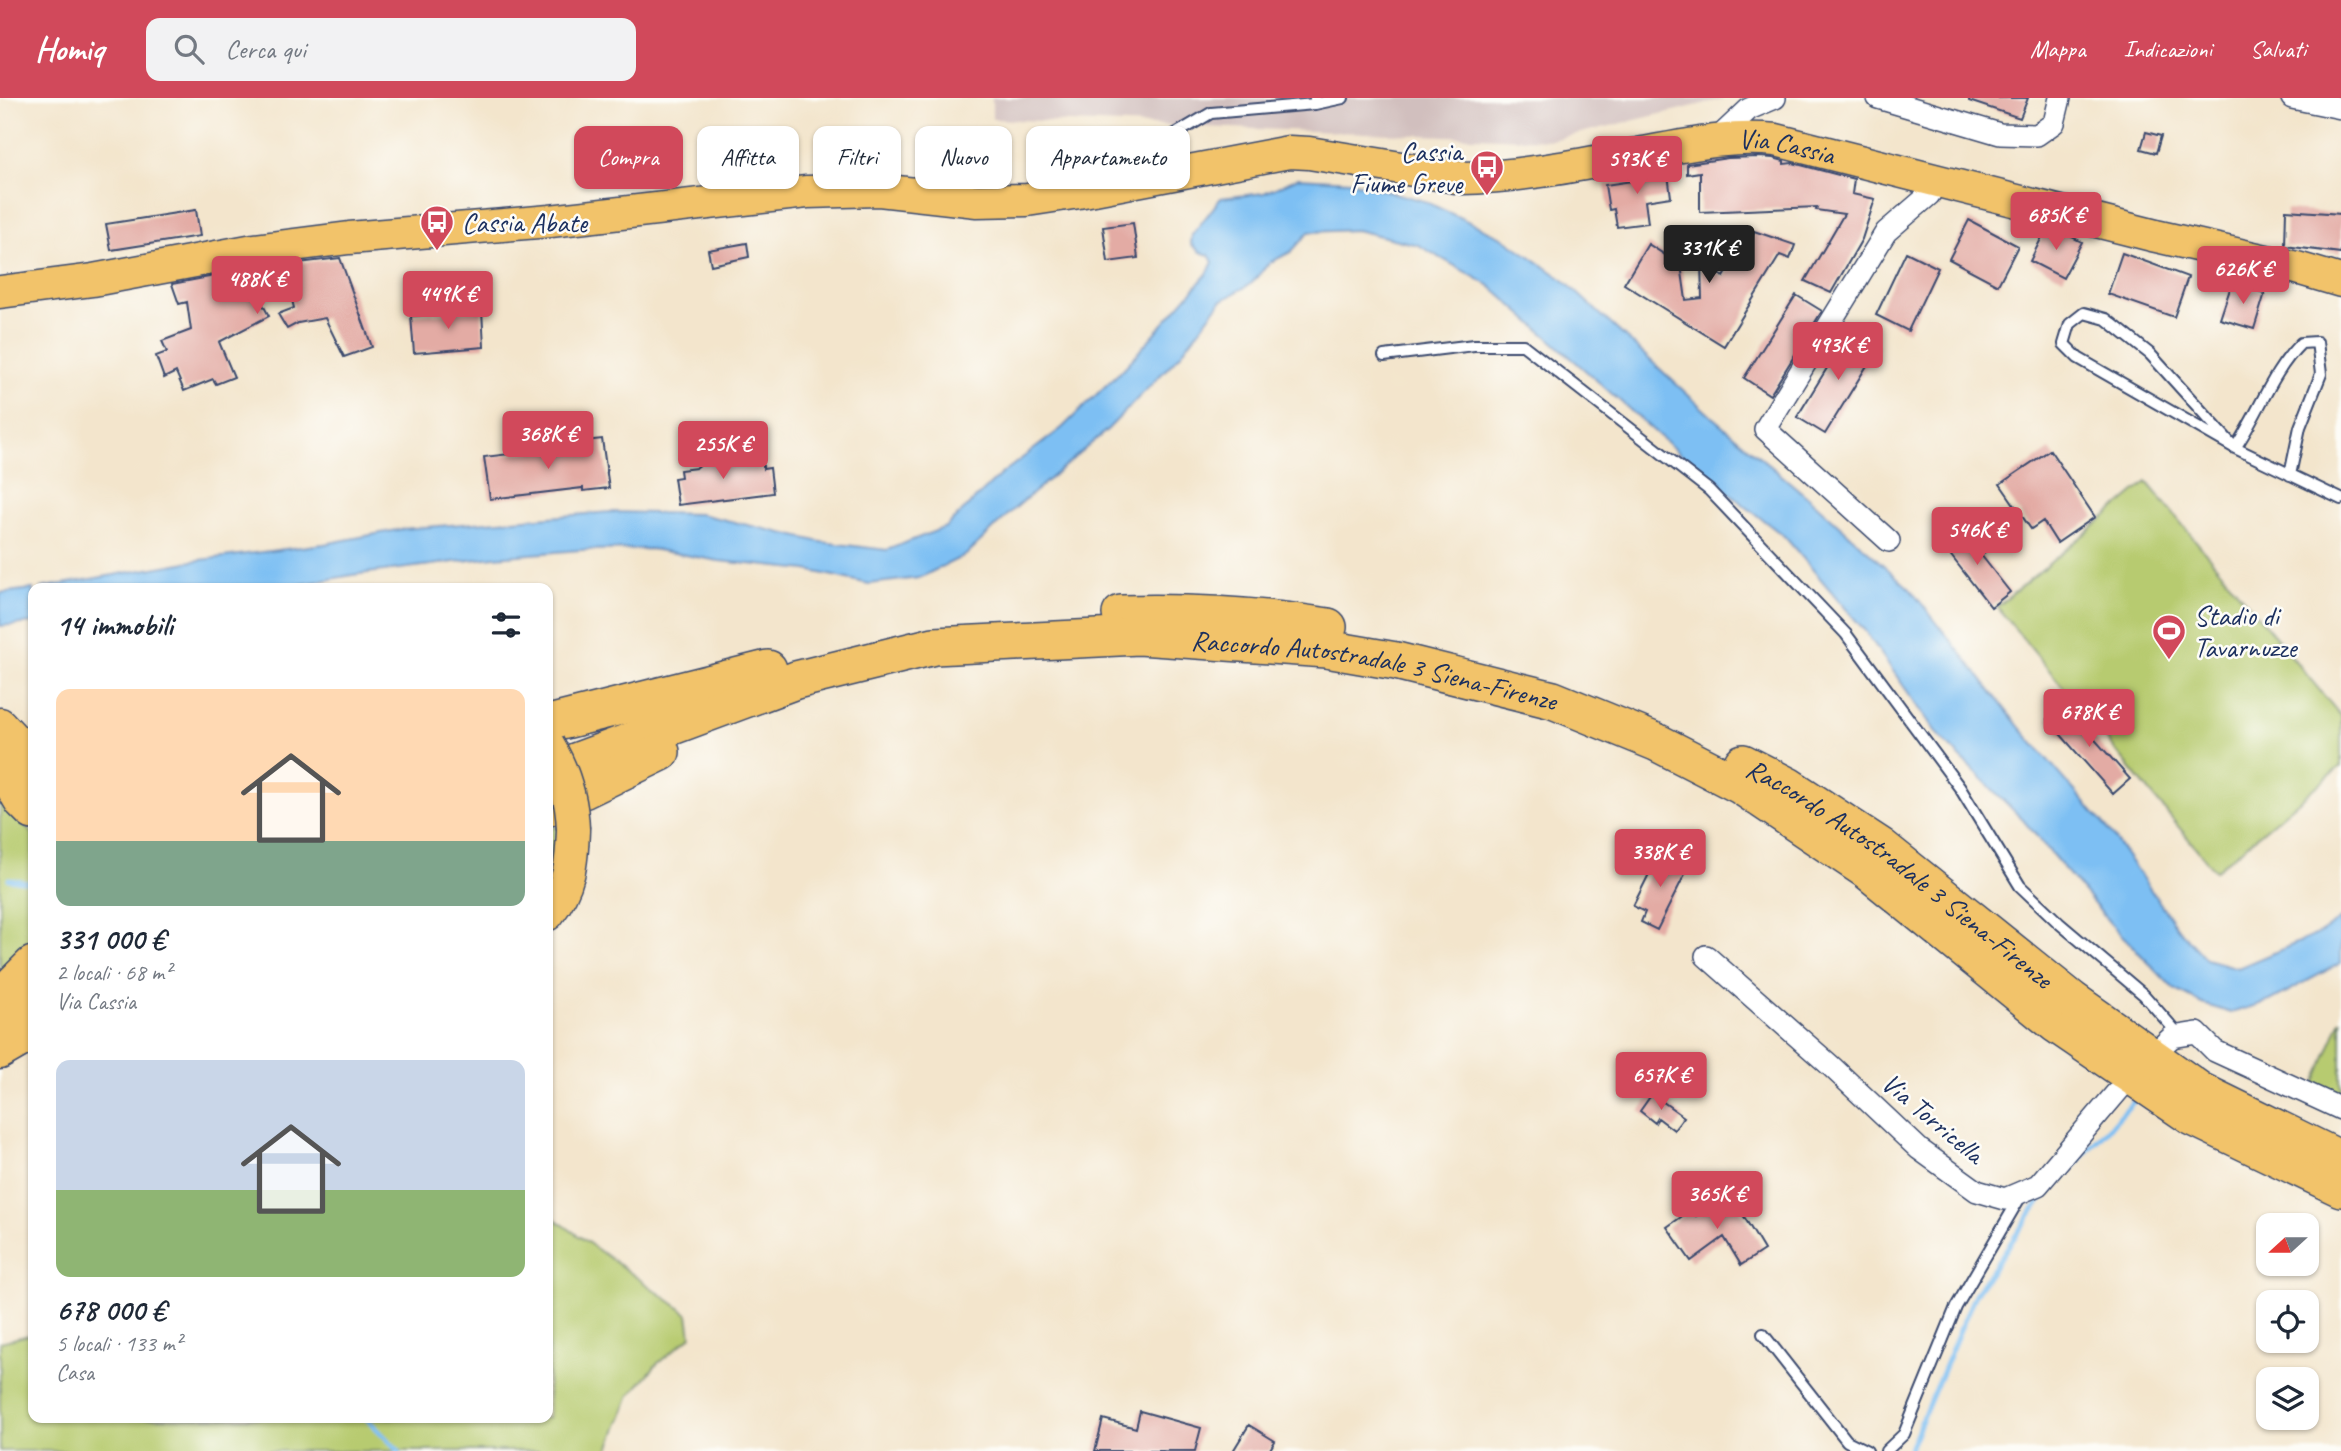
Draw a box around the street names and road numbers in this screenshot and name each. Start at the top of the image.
street label: Via Cassia [1738,121,1840,172]
street label: Raccordo Autostradale 3 Siena-Firenze [1190,622,1562,718]
street label: Raccordo Autostradale 3 Siena-Firenze [1741,750,2062,997]
street label: Via Torricella [1875,1065,1993,1173]

